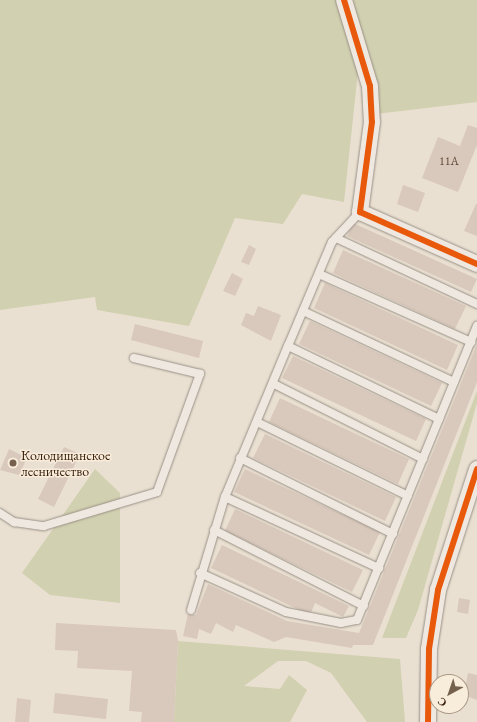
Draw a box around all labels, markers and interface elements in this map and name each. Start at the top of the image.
house number: 11А [439,155,459,169]
place label: Колодищанское лесничество [21,447,110,480]
marker: Колодищанское лесничество [8,458,18,468]
north arrow [429,674,469,714]
text: С [434,695,449,710]

